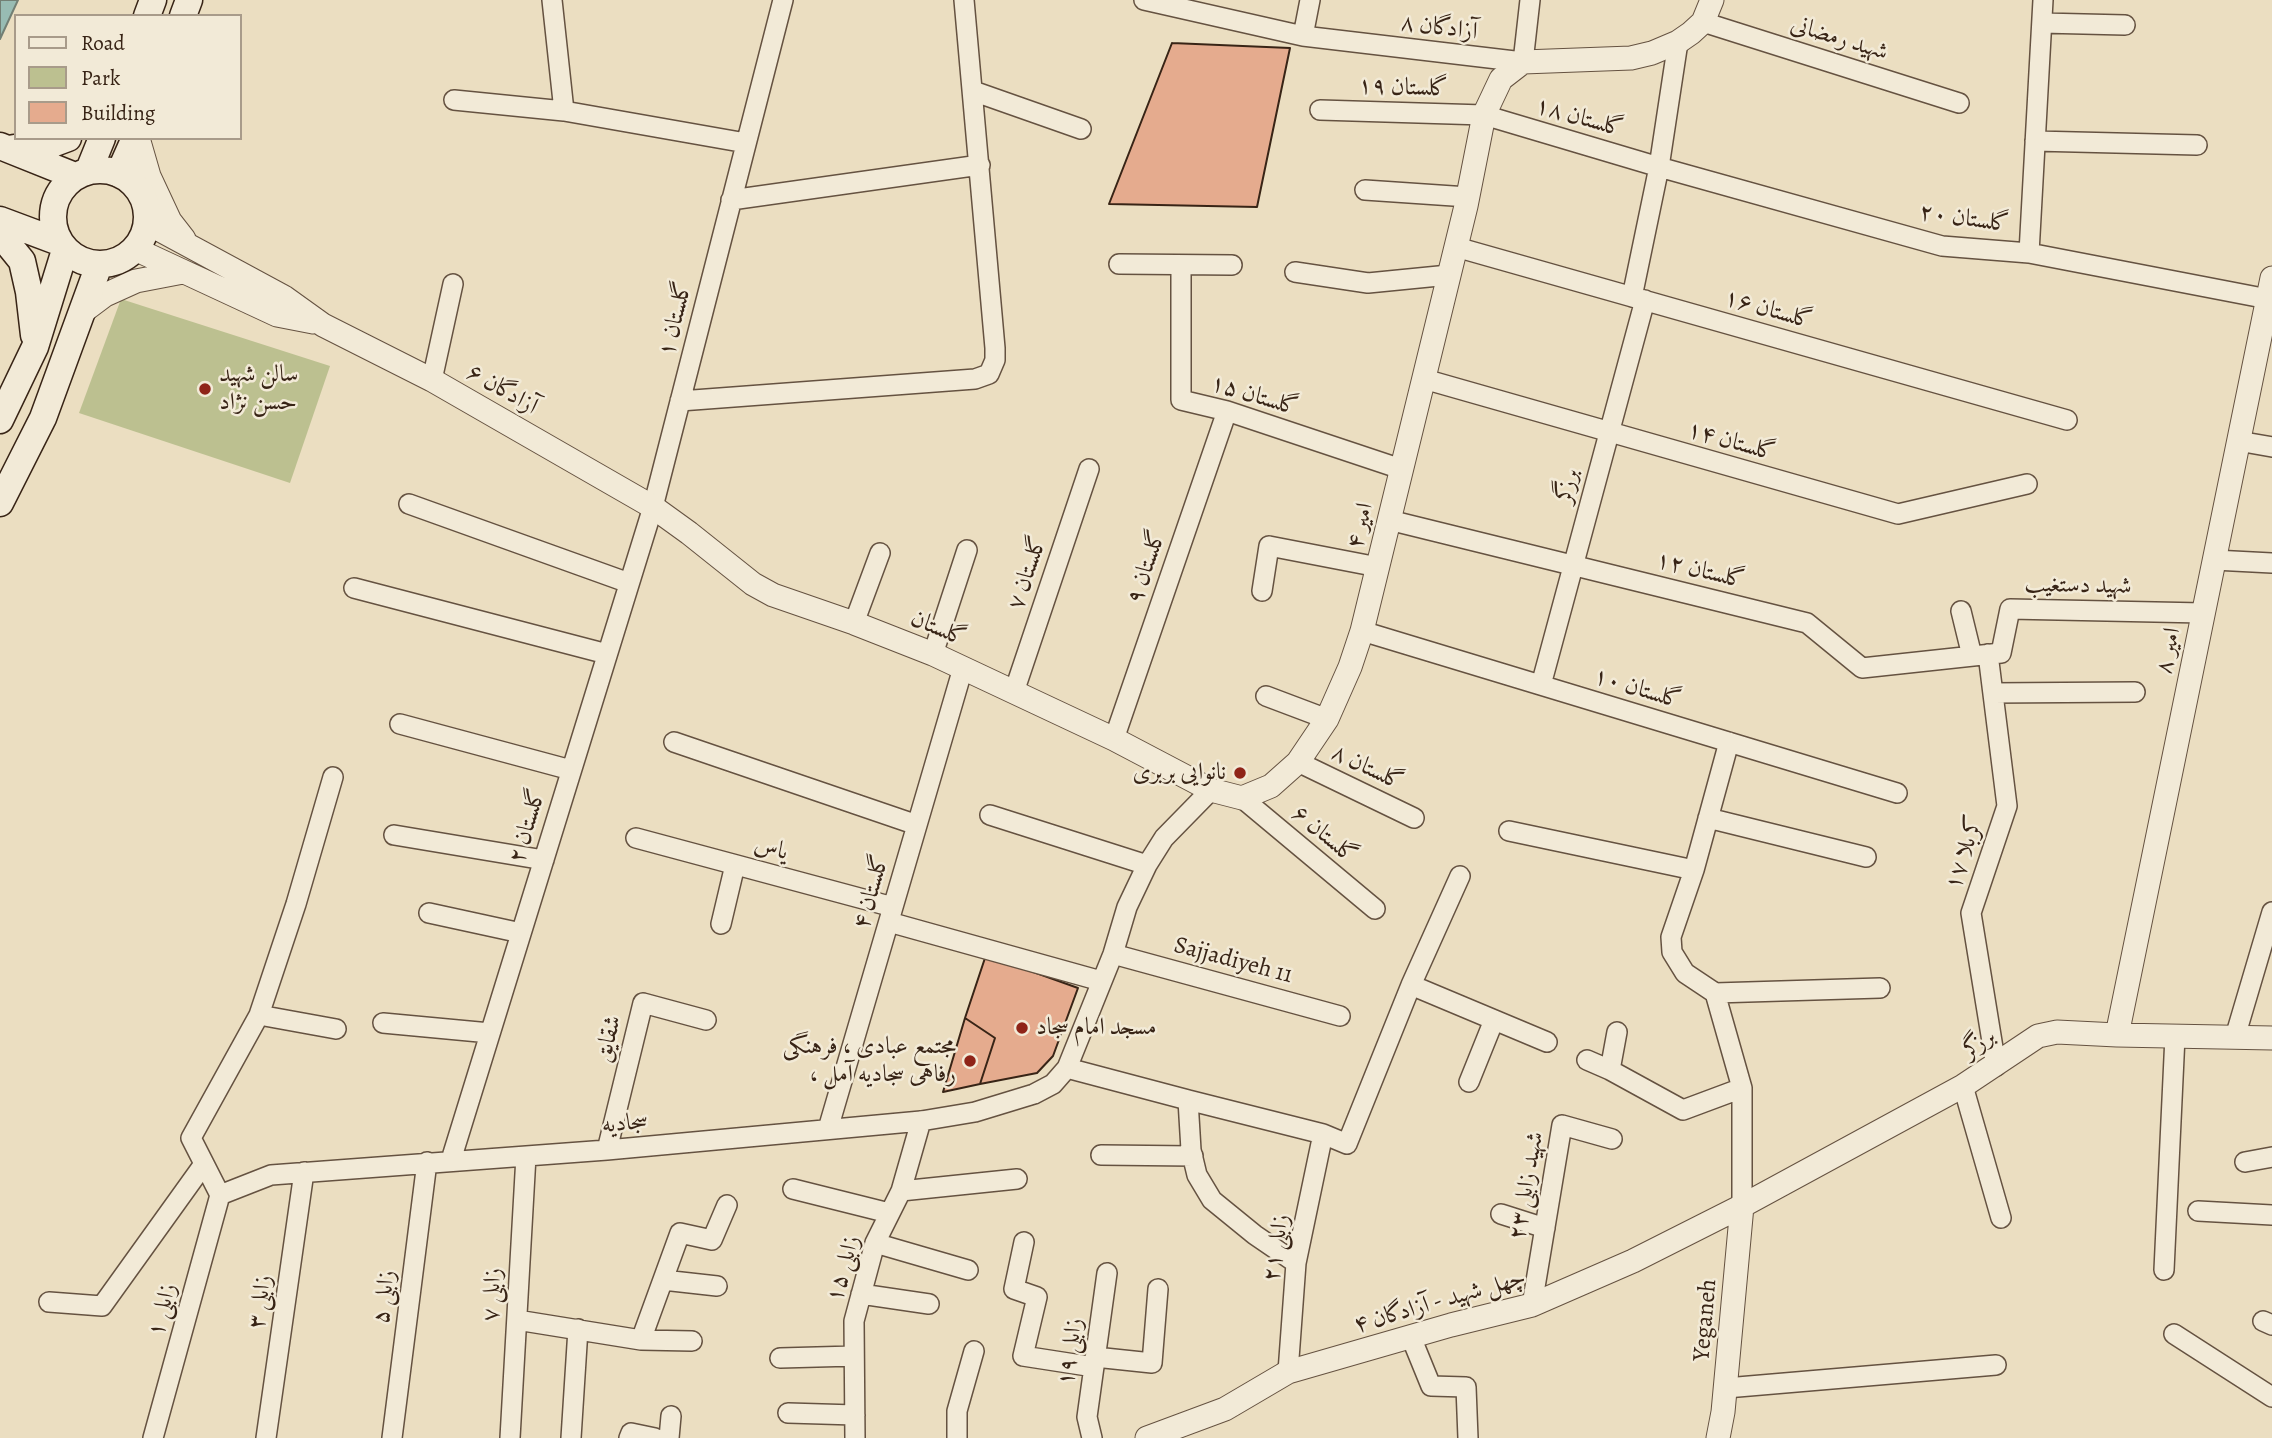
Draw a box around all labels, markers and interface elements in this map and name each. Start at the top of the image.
street label: آزادگان ۸ [1399,9,1479,47]
street label: شهید رمضانی [1787,11,1891,67]
legend [14,14,242,140]
text: Road [81,29,125,57]
text: Park [81,64,120,92]
street label: گلستان ۱۹ [1357,72,1449,104]
street label: گلستان ۱۸ [1532,92,1626,144]
text: Building [81,99,155,127]
street label: گلستان ۲۰ [1917,198,2011,240]
street label: گلستان ۱ [653,279,699,359]
street label: گلستان ۱۶ [1721,284,1815,336]
street label: آزادگان ۶ [461,358,543,422]
place label: سالن شهید حسن نژاد [219,361,298,417]
street label: گلستان ۱۵ [1207,369,1301,423]
marker: سالن شهید حسن نژاد [197,381,213,397]
street label: گلستان ۱۴ [1684,416,1778,468]
street label: برزگر [1550,466,1586,506]
street label: امیر ۴ [1341,500,1381,552]
street label: گلستان ۹ [1121,526,1173,608]
street label: گلستان ۷ [1002,532,1054,614]
street label: گلستان ۱۲ [1653,546,1747,596]
street label: شهید دستغیب [2024,571,2132,601]
street label: گلستان [906,605,970,653]
street label: امیر ۸ [2150,625,2188,677]
street label: گلستان ۱۰ [1590,662,1684,716]
street label: گلستان ۸ [1326,738,1408,798]
place label: نانوایی بربری [1132,759,1226,787]
marker: نانوایی بربری [1232,765,1248,781]
street label: گلستان ۲ [503,785,553,867]
street label: گلستان ۶ [1286,799,1362,871]
street label: کربلا ۱۷ [1940,812,1990,894]
street label: یاس [751,831,791,867]
street label: گلستان ۴ [848,851,896,933]
street label: Sajjadiyeh 11 [1171,931,1295,991]
street label: شقایق [589,1013,629,1065]
place label: مسجد امام سجاد [1036,1014,1157,1042]
marker: مسجد امام سجاد [1014,1020,1030,1036]
street label: برزگر [1957,1023,2001,1065]
place label: مجتمع عبادی ، فرهنگی ، رفاهی سجادیه آمل [783,1033,956,1089]
marker: مجتمع عبادی ، فرهنگی ، رفاهی سجادیه آمل [962,1053,978,1069]
street label: سجادیه [600,1108,650,1140]
street label: شهید زابلی ۲۳ [1503,1130,1551,1242]
street label: زابلی ۲۱ [1257,1212,1297,1284]
street label: زابلی ۱۵ [821,1232,867,1306]
street label: چهل شهید - آزادگان ۴ [1351,1264,1529,1340]
street label: زابلی ۷ [477,1267,509,1323]
street label: زابلی ۵ [367,1268,403,1326]
street label: زابلی ۳ [243,1273,279,1331]
street label: Yeganeh [1688,1278,1724,1362]
street label: زابلی ۱ [142,1280,184,1340]
street label: زابلی ۱۹ [1052,1316,1090,1388]

